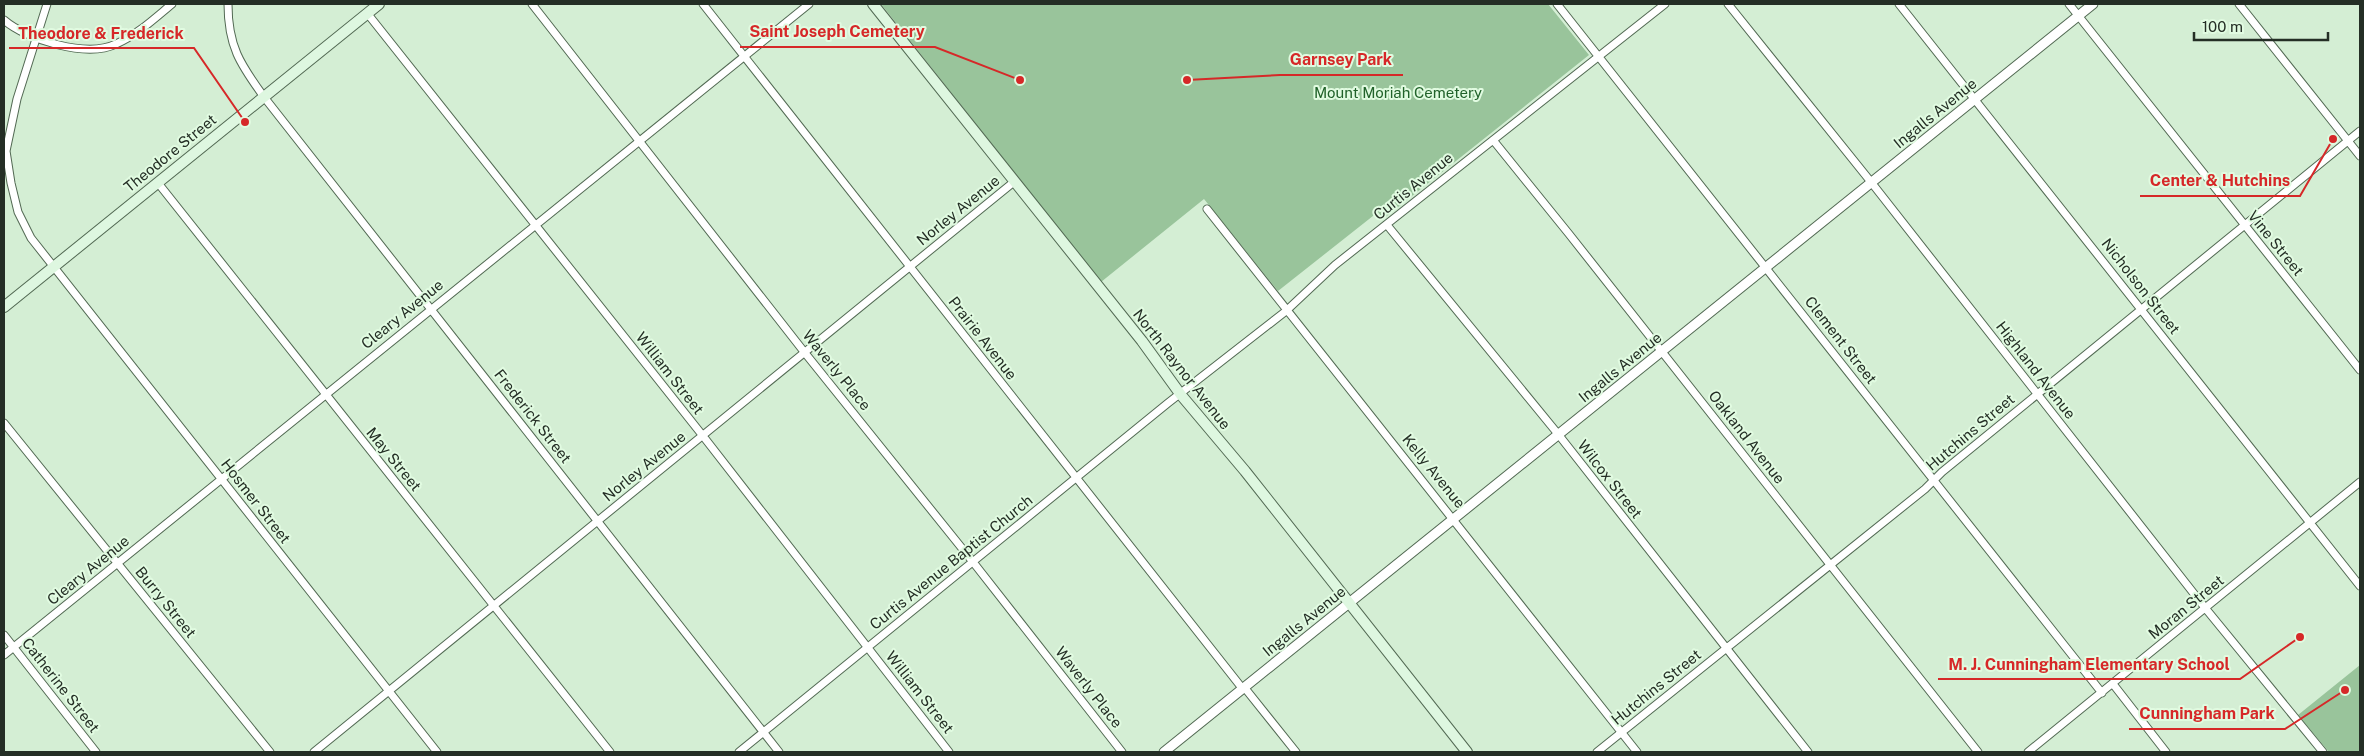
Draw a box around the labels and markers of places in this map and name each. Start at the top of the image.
callout: Saint Joseph Cemetery [740,16,935,47]
callout: Theodore & Frederick [9,17,194,48]
callout: Garnsey Park [1280,44,1403,75]
callout: Center & Hutchins [2140,165,2300,196]
callout: M. J. Cunningham Elementary School [1938,648,2240,679]
callout: Cunningham Park [2129,698,2285,729]

